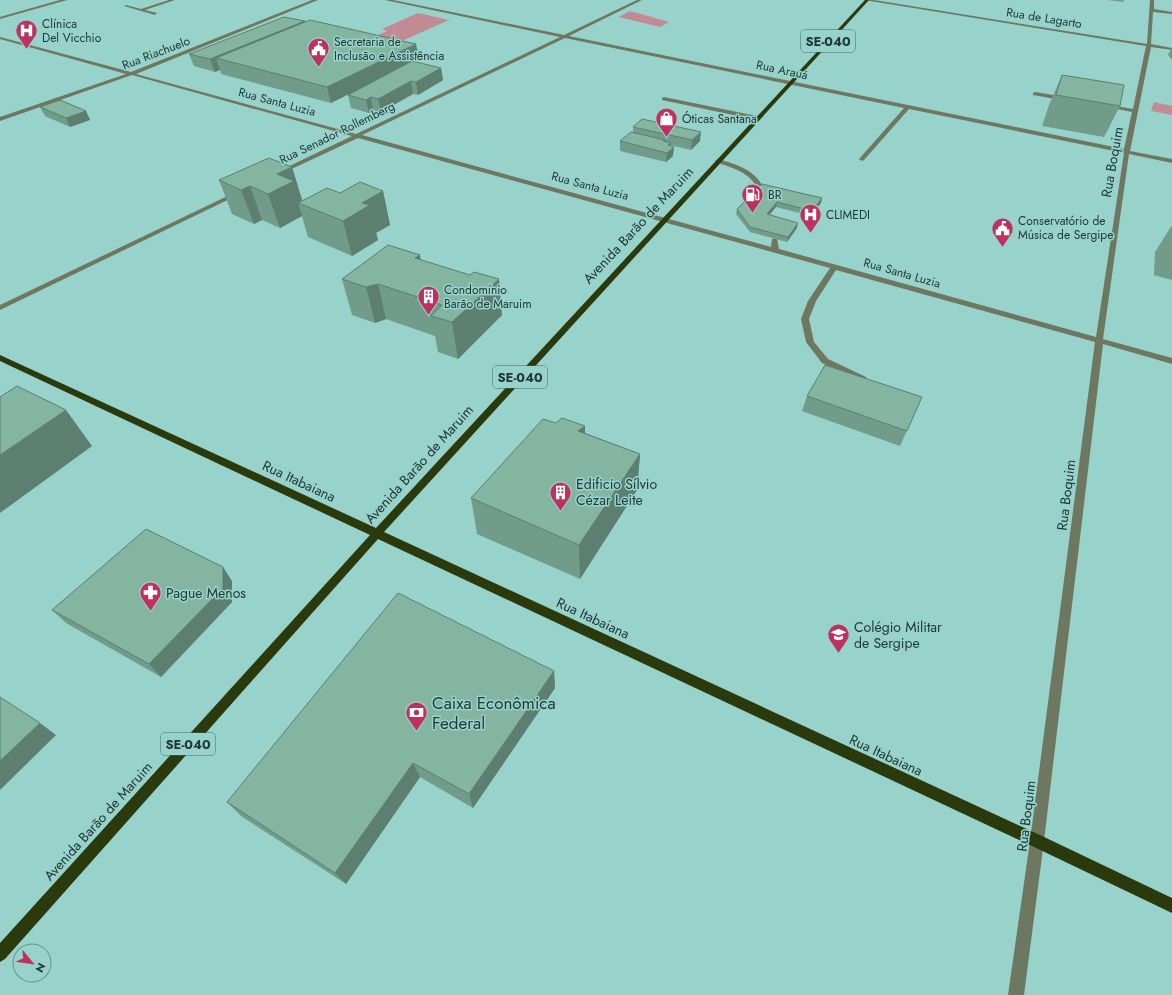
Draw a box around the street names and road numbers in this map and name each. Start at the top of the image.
street label: Rua de Lagarto [1005,3,1084,33]
road number: SE-040 [801,30,855,52]
street label: Rua Riachuelo [119,32,193,74]
street label: Rua Arauá [755,56,810,84]
street label: Rua Santa Luzia [236,83,318,121]
street label: Rua Senador Rollemberg [276,97,398,169]
street label: Rua Boquim [1096,125,1128,199]
street label: Avenida Barão de Maruim [578,162,698,288]
street label: Rua Santa Luzia [549,167,631,205]
street label: Rua Santa Luzia [861,253,943,293]
road number: SE-040 [493,366,547,388]
street label: Avenida Barão de Maruim [360,400,478,528]
street label: Rua Itabaiana [259,455,339,507]
street label: Rua Boquim [1052,458,1080,532]
street label: Rua Itabaiana [553,592,633,644]
street label: Rua Itabaiana [846,729,926,781]
road number: SE-040 [161,733,215,755]
street label: Avenida Barão de Maruim [39,757,157,885]
street label: Rua Boquim [1012,779,1040,853]

